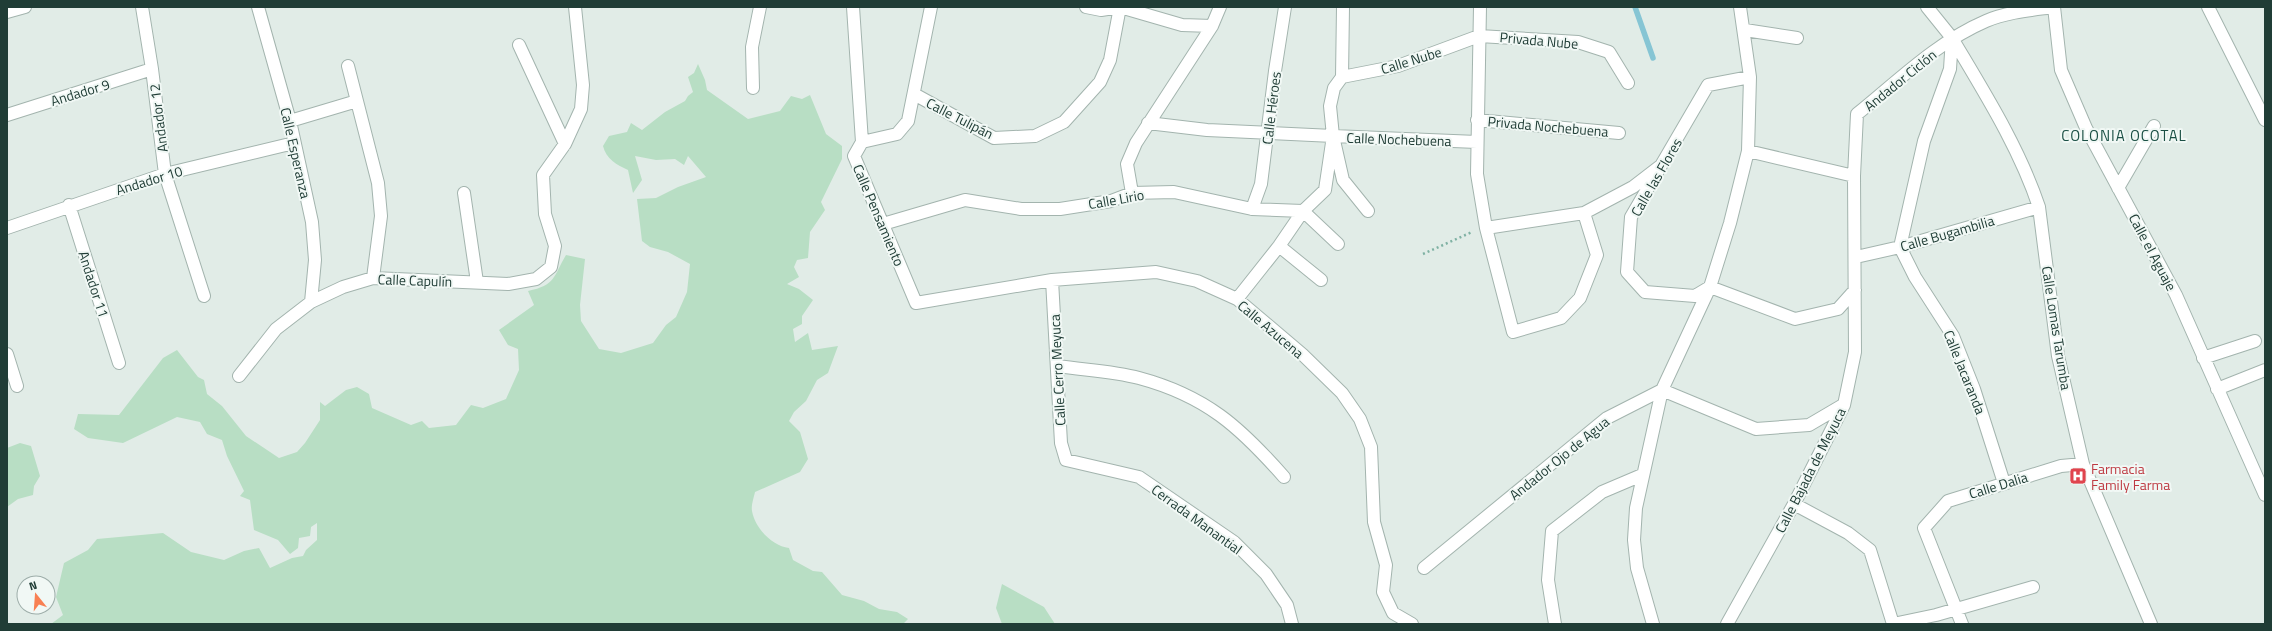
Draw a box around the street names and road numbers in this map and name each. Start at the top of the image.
street label: Privada Nube [1499,26,1579,54]
street label: Calle Nube [1378,41,1444,79]
street label: Andador Ciclón [1859,44,1941,116]
street label: Calle Héroes [1256,70,1286,146]
street label: Andador 9 [48,73,112,111]
street label: Andador 12 [143,83,173,153]
street label: Calle Tulipán [923,92,997,144]
street label: Calle Esperanza [275,105,317,201]
street label: Privada Nochebuena [1487,110,1609,142]
street label: Calle Nochebuena [1346,127,1452,151]
street label: Calle las Flores [1625,134,1687,220]
street label: Andador 10 [113,160,185,200]
street label: Calle Pensamiento [848,161,910,269]
street label: Calle Lirio [1086,184,1146,214]
street label: Calle Bugambilia [1897,210,1997,256]
street label: Calle el Aguaje [2124,210,2182,294]
street label: Andador 11 [73,248,115,320]
street label: Calle Lomas Tarumba [2037,265,2077,391]
street label: Calle Capulín [377,268,453,292]
street label: Calle Azucena [1233,295,1309,363]
street label: Calle Cerro Meyuca [1044,314,1070,426]
street label: Calle Jacaranda [1939,327,1991,417]
street label: Calle Bajada de Meyuca [1769,404,1851,536]
street label: Andador Ojo de Agua [1505,411,1613,505]
street label: Calle Dalia [1966,466,2030,504]
street label: Cerrada Manantial [1147,479,1247,559]

